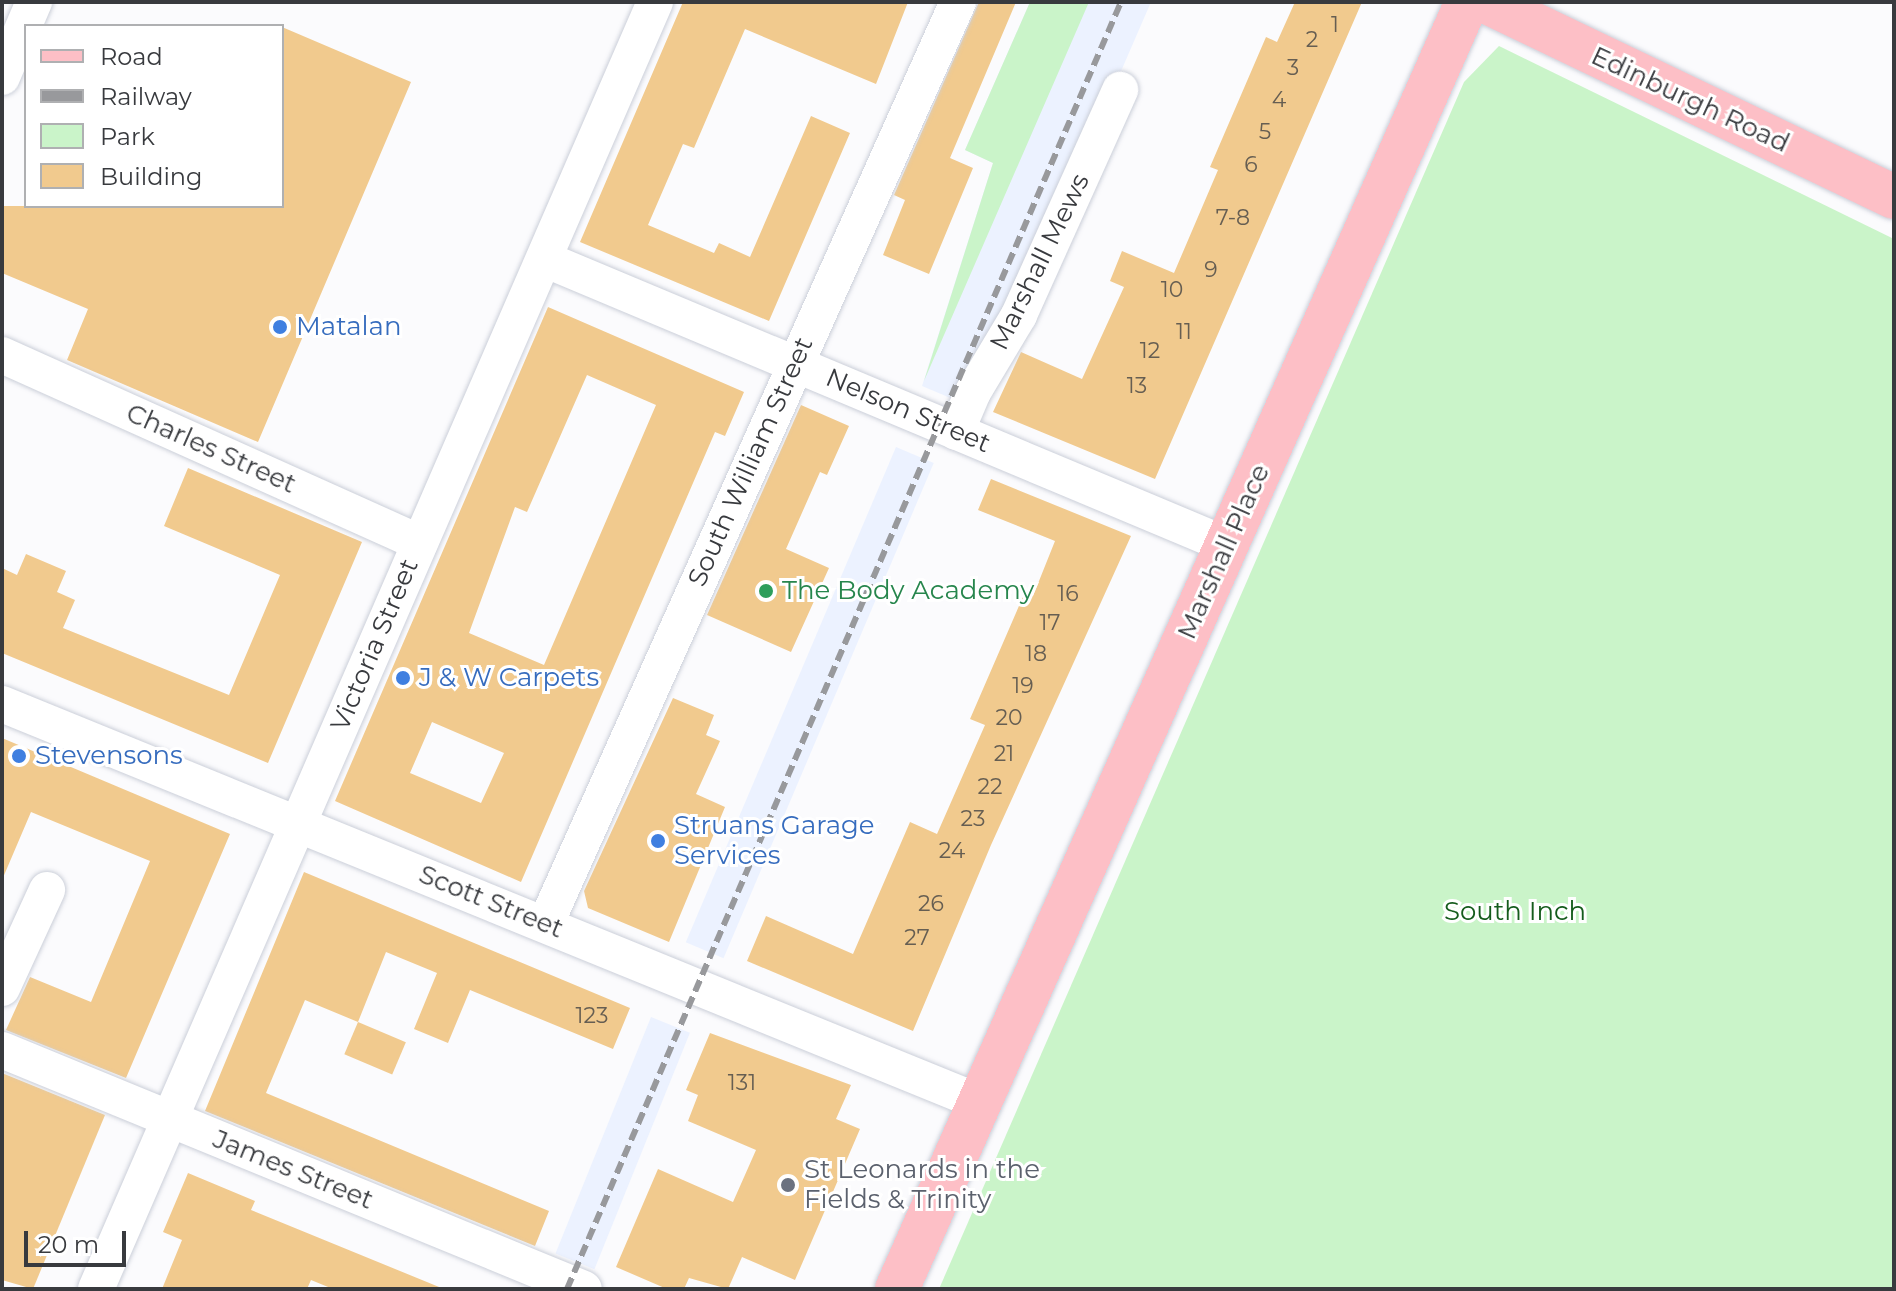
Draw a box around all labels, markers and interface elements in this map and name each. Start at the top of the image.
house number: 1 [1331,12,1339,38]
legend [24,24,284,208]
house number: 2 [1306,27,1318,53]
street label: Edinburgh Road [1586,40,1794,160]
text: Road [100,42,163,71]
house number: 3 [1287,55,1299,81]
text: Railway [100,82,192,111]
house number: 4 [1272,87,1286,113]
house number: 5 [1259,119,1271,145]
text: Park [100,122,155,151]
house number: 6 [1244,152,1258,178]
text: Building [100,162,203,191]
street label: Marshall Mews [984,169,1096,355]
house number: 7-8 [1216,205,1250,231]
house number: 9 [1204,257,1218,283]
house number: 10 [1161,277,1183,303]
place label: Matalan [296,311,401,343]
marker: Matalan [271,318,289,336]
house number: 11 [1176,319,1192,345]
street label: South William Street [682,333,820,591]
house number: 12 [1140,338,1160,364]
street label: Nelson Street [821,362,995,460]
house number: 13 [1127,373,1147,399]
street label: Charles Street [121,398,301,500]
street label: Marshall Place [1172,460,1276,644]
street label: Victoria Street [325,554,425,736]
place label: The Body Academy [782,575,1034,607]
house number: 16 [1057,581,1079,607]
marker: The Body Academy [757,582,775,600]
house number: 17 [1040,610,1060,636]
house number: 18 [1025,641,1047,667]
place label: J & W Carpets [419,662,599,694]
marker: J & W Carpets [394,669,412,687]
house number: 19 [1012,673,1034,699]
house number: 20 [995,705,1023,731]
place label: Stevensons [35,740,183,772]
house number: 21 [994,741,1014,767]
marker: Stevensons [10,747,28,765]
house number: 22 [978,774,1002,800]
house number: 23 [961,806,985,832]
place label: Struans Garage Services [674,810,875,872]
marker: Struans Garage Services [649,832,667,850]
house number: 24 [939,838,965,864]
street label: Scott Street [414,859,568,945]
house number: 26 [918,891,944,917]
park label: South Inch [1444,896,1586,928]
house number: 27 [904,925,930,951]
house number: 123 [576,1003,608,1029]
house number: 131 [728,1070,756,1096]
street label: James Street [208,1124,378,1216]
place label: St Leonards in the Fields & Trinity [804,1154,1040,1216]
marker: St Leonards in the Fields & Trinity [779,1176,797,1194]
scale bar [28,1215,130,1265]
text: 20 m [38,1230,99,1259]

